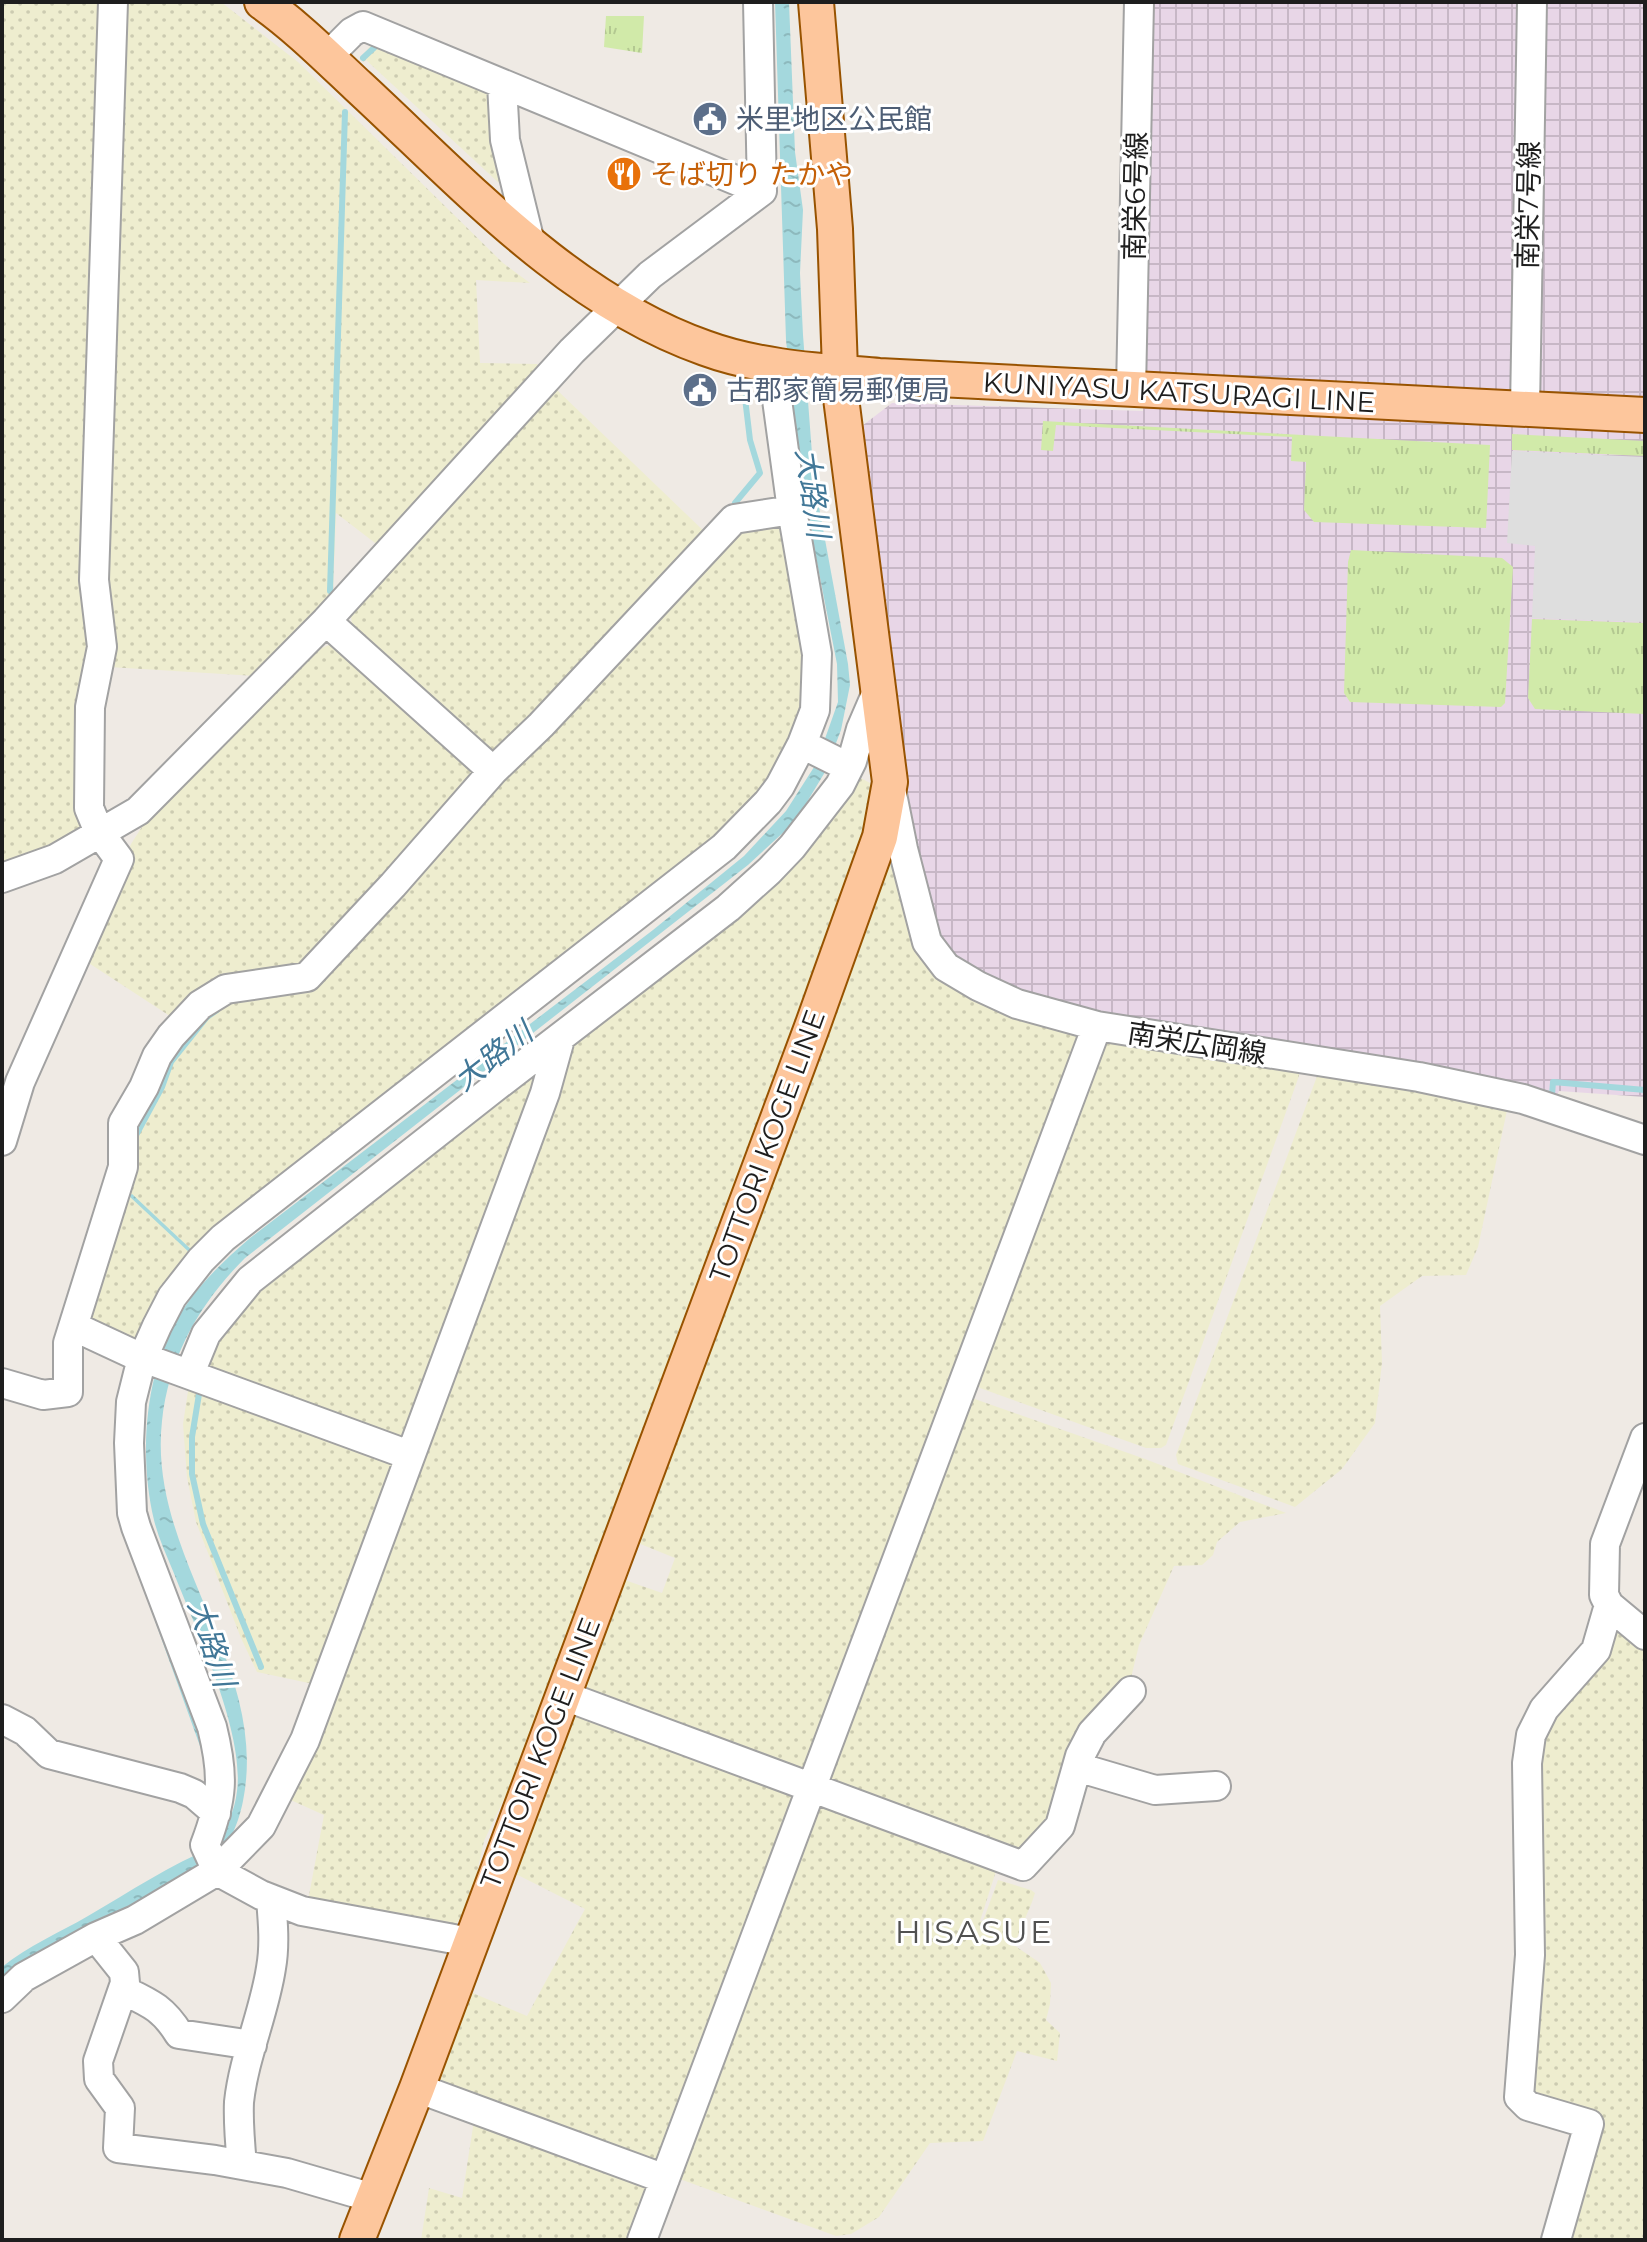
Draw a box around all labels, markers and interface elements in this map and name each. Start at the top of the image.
public building icon: 米里地区公民館 [691,100,729,138]
place label: 米里地区公民館 [736,102,932,136]
street label: 南栄6号線 [1117,131,1153,261]
street label: 南栄7号線 [1510,140,1546,270]
restaurant icon: そば切り たかや [605,155,643,193]
place label: そば切り たかや [650,157,853,191]
street label: KUNIYASU KATSURAGI LINE [982,365,1376,419]
public building icon: 古郡家簡易郵便局 [681,371,719,409]
place label: 古郡家簡易郵便局 [726,373,950,407]
water label: 大路川 [788,446,838,543]
street label: TOTTORI KOGE LINE [702,1005,832,1287]
water label: 大路川 [446,1012,542,1098]
street label: 南栄広岡線 [1125,1015,1269,1071]
water label: 大路川 [180,1594,244,1694]
street label: TOTTORI KOGE LINE [473,1613,607,1893]
district label: HISASUE [895,1912,1053,1951]

